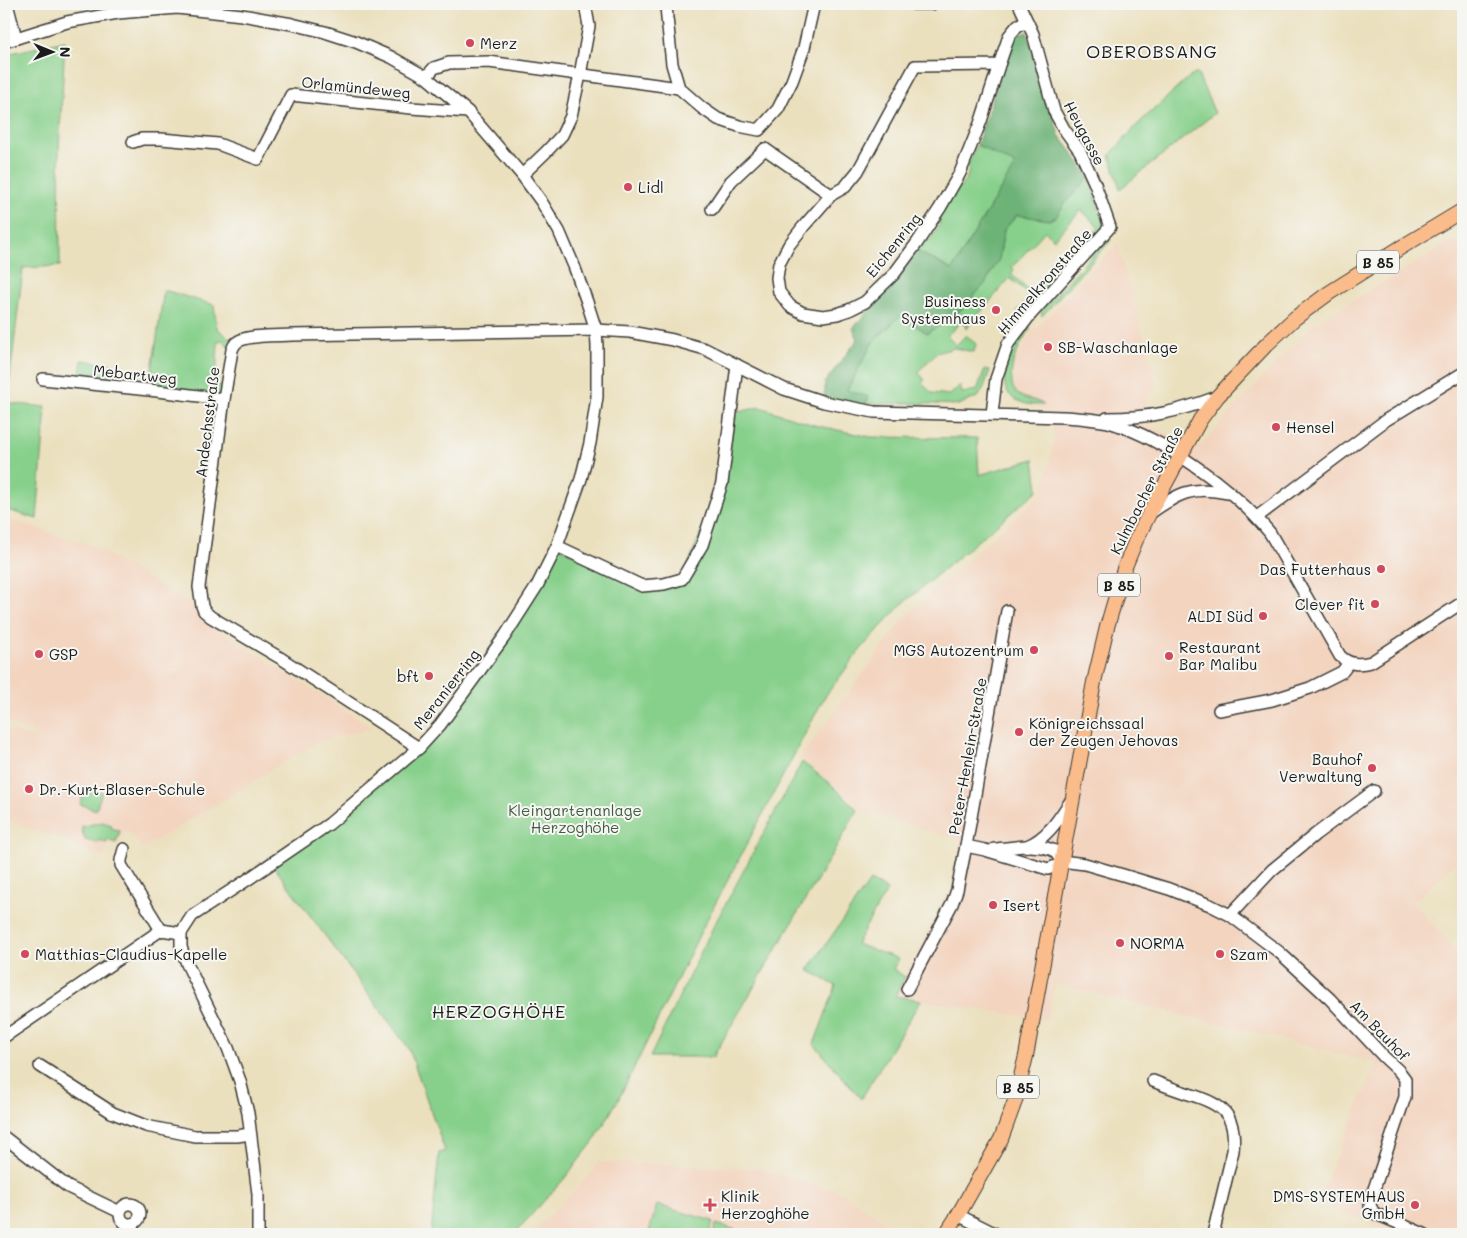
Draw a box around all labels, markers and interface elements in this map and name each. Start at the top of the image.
north arrow [28,28,78,78]
place label: Merz [480,33,517,53]
marker: Merz [464,37,476,49]
district label: OBEROBSANG [1086,39,1218,63]
text: N [56,47,75,58]
street label: Orlamündeweg [301,71,412,103]
street label: Heugasse [1060,97,1110,169]
place label: Lidl [638,177,664,197]
marker: Lidl [622,181,634,193]
street label: Eichenring [861,208,925,281]
street label: Himmelkronstraße [992,224,1096,338]
road number: B 85 [1357,250,1399,274]
place label: Business Systemhaus [901,291,986,328]
marker: Business Systemhaus [990,304,1002,316]
place label: SB-Waschanlage [1058,337,1178,357]
marker: SB-Waschanlage [1042,341,1054,353]
street label: Mebartweg [92,360,178,388]
street label: Andechsstraße [190,365,224,479]
place label: Hensel [1286,417,1335,437]
marker: Hensel [1270,421,1282,433]
street label: Kulmbacher Straße [1105,422,1187,558]
place label: Das Futterhaus [1259,559,1371,579]
marker: Das Futterhaus [1375,563,1387,575]
road number: B 85 [1098,574,1140,596]
place label: Clever fit [1295,594,1365,614]
marker: Clever fit [1369,598,1381,610]
place label: ALDI Süd [1187,606,1253,626]
marker: ALDI Süd [1257,610,1269,622]
place label: Restaurant Bar Malibu [1179,637,1261,674]
place label: MGS Autozentrum [893,640,1024,660]
place label: GSP [49,644,78,664]
street label: Meranierring [408,644,484,733]
marker: MGS Autozentrum [1028,644,1040,656]
marker: GSP [33,648,45,660]
marker: Restaurant Bar Malibu [1163,650,1175,662]
place label: bft [397,666,419,686]
marker: bft [423,670,435,682]
street label: Peter-Henlein-Straße [943,676,991,836]
place label: Königreichssaal der Zeugen Jehovas [1029,713,1178,750]
marker: Königreichssaal der Zeugen Jehovas [1013,726,1025,738]
place label: Bauhof Verwaltung [1279,749,1363,786]
marker: Bauhof Verwaltung [1366,762,1378,774]
place label: Dr.-Kurt-Blaser-Schule [39,779,205,799]
marker: Dr.-Kurt-Blaser-Schule [23,783,35,795]
park label: Kleingartenanlage Herzoghöhe [508,800,642,837]
place label: Isert [1003,895,1040,915]
marker: Isert [987,899,999,911]
place label: NORMA [1130,933,1185,953]
marker: NORMA [1114,937,1126,949]
place label: Matthias-Claudius-Kapelle [35,944,227,964]
place label: Szam [1230,944,1268,964]
marker: Matthias-Claudius-Kapelle [19,948,31,960]
marker: Szam [1214,948,1226,960]
street label: Am Bauhof [1346,995,1415,1066]
district label: HERZOGHÖHE [432,999,566,1023]
road number: B 85 [997,1076,1039,1098]
place label: Klinik Herzoghöhe [721,1186,810,1223]
place label: DMS-SYSTEMHAUS GmbH [1273,1186,1405,1223]
marker: Klinik Herzoghöhe [703,1198,717,1212]
marker: DMS-SYSTEMHAUS GmbH [1409,1199,1421,1211]

